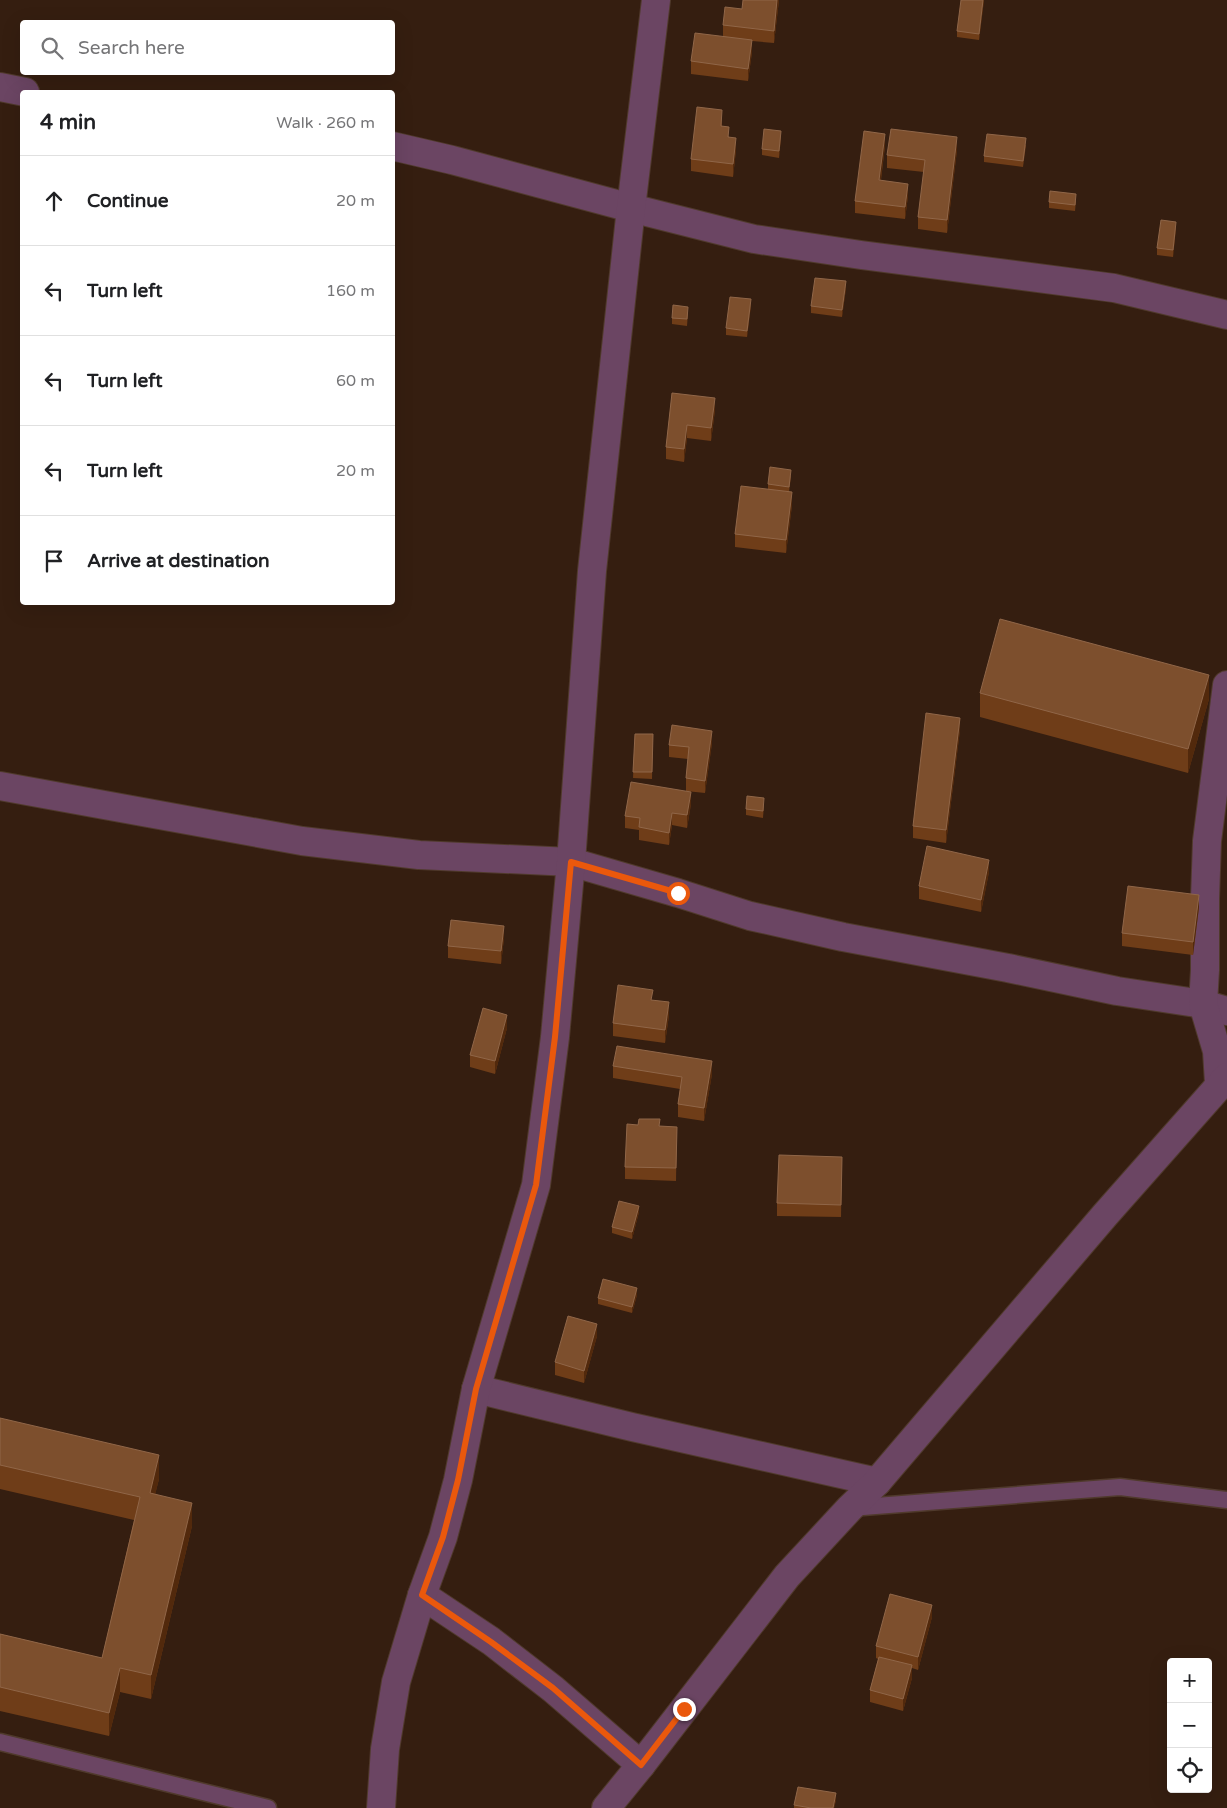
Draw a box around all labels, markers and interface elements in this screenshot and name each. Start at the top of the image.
search box [20,20,395,75]
icon: search [38,34,66,62]
text: Search here [78,37,185,59]
text: 4 min [40,110,96,135]
text: Walk · 260 m [276,113,375,133]
icon: ahead [40,187,68,215]
text: Continue [87,190,169,212]
text: 20 m [336,191,375,211]
icon: left [40,277,68,305]
text: Turn left [87,280,163,302]
text: 160 m [326,281,375,301]
icon: left [40,367,68,395]
text: Turn left [87,370,163,392]
text: 60 m [336,371,375,391]
icon: left [40,457,68,485]
text: Turn left [87,460,163,482]
text: 20 m [336,461,375,481]
icon: arrive [40,547,68,575]
text: Arrive at destination [87,550,270,572]
route start [667,882,690,905]
map controls [1167,1658,1212,1793]
button: + [1167,1658,1212,1703]
route end [673,1698,696,1721]
button: − [1167,1703,1212,1748]
button: locate [1167,1748,1212,1793]

